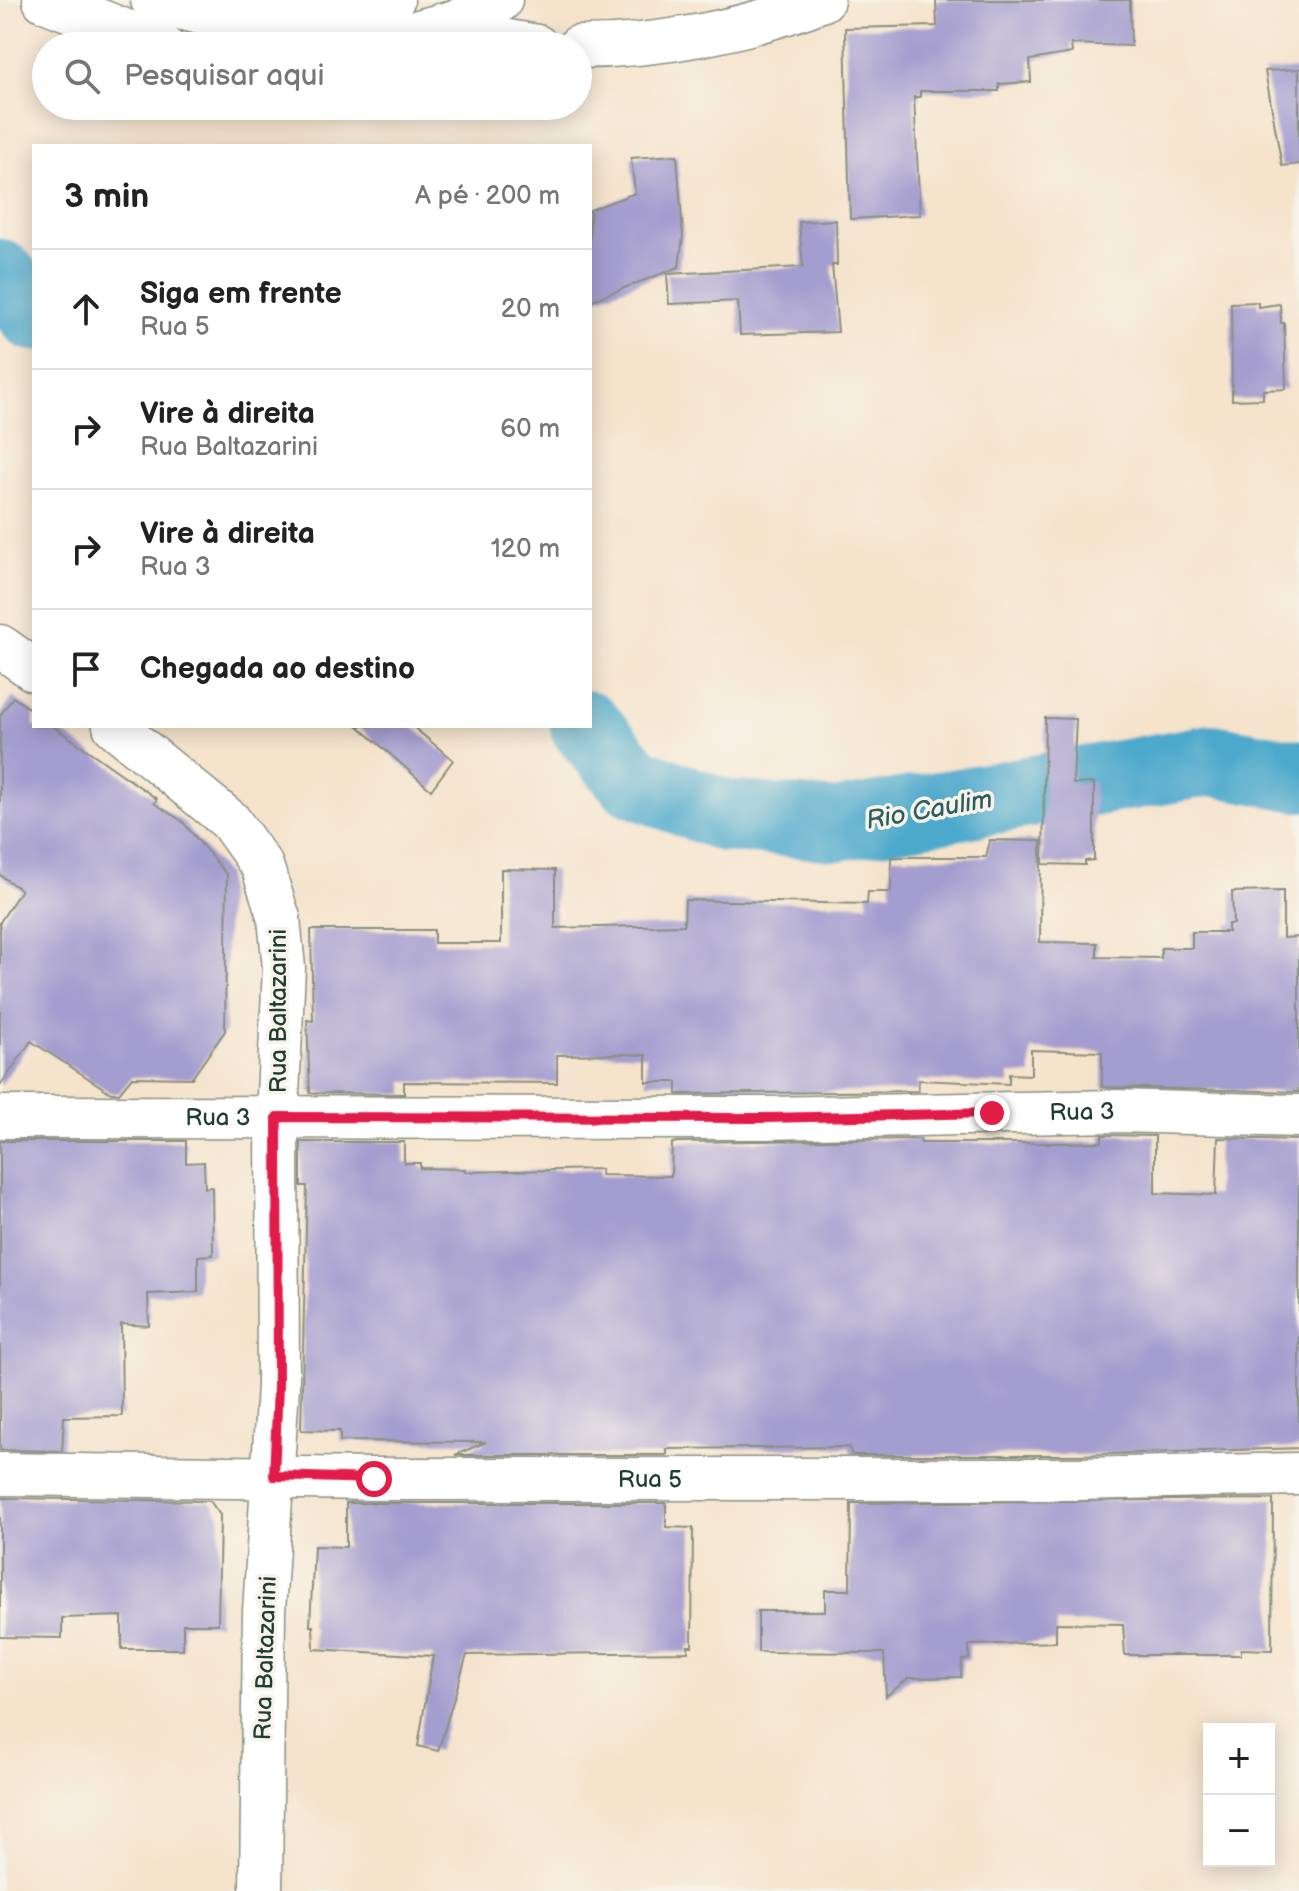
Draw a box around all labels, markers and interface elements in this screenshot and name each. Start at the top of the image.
search box [32,32,592,120]
icon: search [60,54,104,98]
text: Pesquisar aqui [124,58,325,94]
text: 3 min [64,176,149,217]
text: A pé · 200 m [415,181,560,212]
text: Siga em frente [140,276,342,312]
icon: ahead [64,287,108,331]
text: 20 m [501,294,560,325]
text: Rua 5 [140,312,210,343]
text: Vire à direita [140,396,315,432]
icon: right [64,407,108,451]
text: 60 m [500,414,560,445]
text: Rua Baltazarini [140,432,318,463]
text: Vire à direita [140,516,315,552]
icon: right [64,527,108,571]
text: 120 m [491,534,560,565]
text: Rua 3 [140,552,211,583]
icon: arrive [64,647,108,691]
text: Chegada ao destino [140,651,415,687]
water label: Rio Caulim [864,784,995,837]
street label: Rua Baltazarini [264,929,293,1093]
route end [974,1095,1010,1131]
street label: Rua 3 [1049,1097,1115,1127]
street label: Rua 3 [185,1103,251,1132]
route start [356,1461,392,1497]
street label: Rua 5 [618,1465,682,1494]
street label: Rua Baltazarini [248,1575,283,1741]
map controls [1203,1723,1275,1867]
button: + [1203,1723,1275,1795]
button: − [1203,1795,1275,1867]

